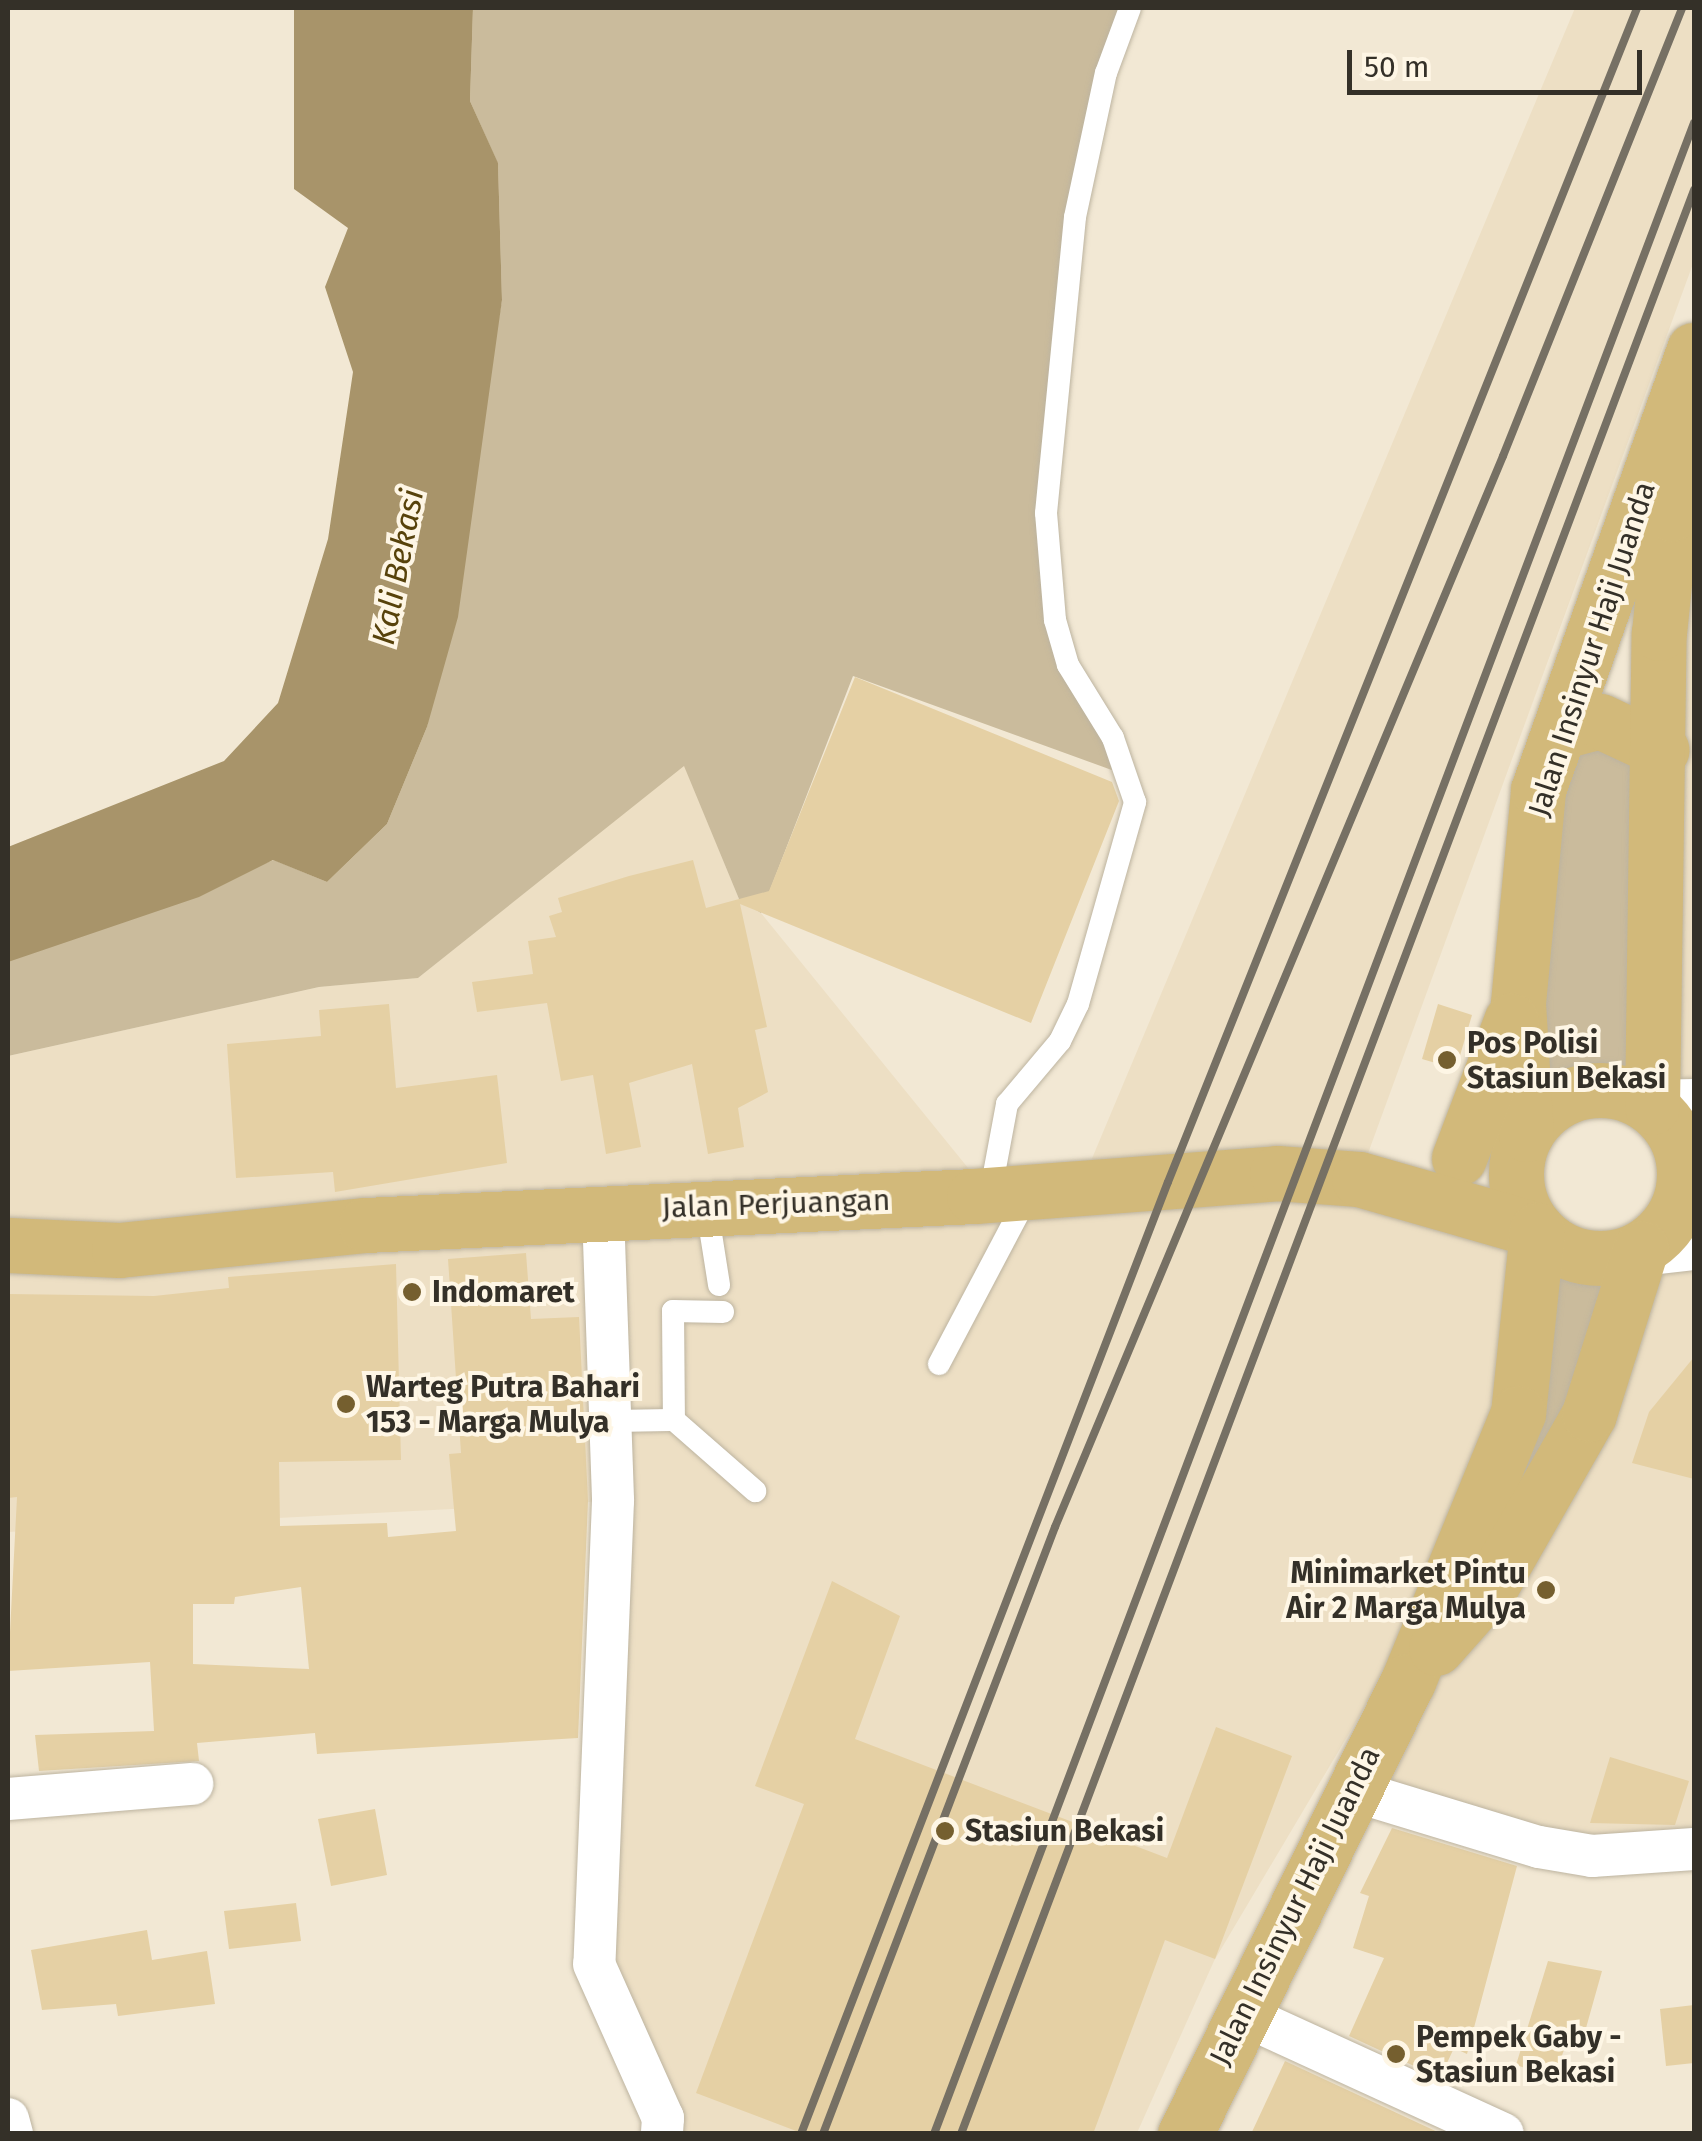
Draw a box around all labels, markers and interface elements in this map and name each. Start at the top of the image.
scale bar [1352,30,1647,92]
text: 50 m [1364,49,1429,85]
street label: Jalan Insinyur Haji Juanda [1521,477,1663,821]
water label: Kali Bekasi [364,486,432,648]
place label: Pos Polisi Stasiun Bekasi [1467,1025,1666,1096]
marker: Pos Polisi Stasiun Bekasi [1436,1049,1458,1071]
street label: Jalan Perjuangan [661,1182,891,1226]
place label: Indomaret [432,1274,575,1310]
marker: Indomaret [401,1281,423,1303]
place label: Warteg Putra Bahari 153 - Marga Mulya [366,1369,640,1440]
marker: Warteg Putra Bahari 153 - Marga Mulya [335,1393,357,1415]
place label: Minimarket Pintu Air 2 Marga Mulya [1286,1555,1526,1626]
marker: Minimarket Pintu Air 2 Marga Mulya [1535,1579,1557,1601]
street label: Jalan Insinyur Haji Juanda [1202,1741,1388,2071]
place label: Stasiun Bekasi [965,1813,1164,1849]
marker: Stasiun Bekasi [934,1820,956,1842]
place label: Pempek Gaby - Stasiun Bekasi [1416,2019,1621,2090]
marker: Pempek Gaby - Stasiun Bekasi [1385,2043,1407,2065]

